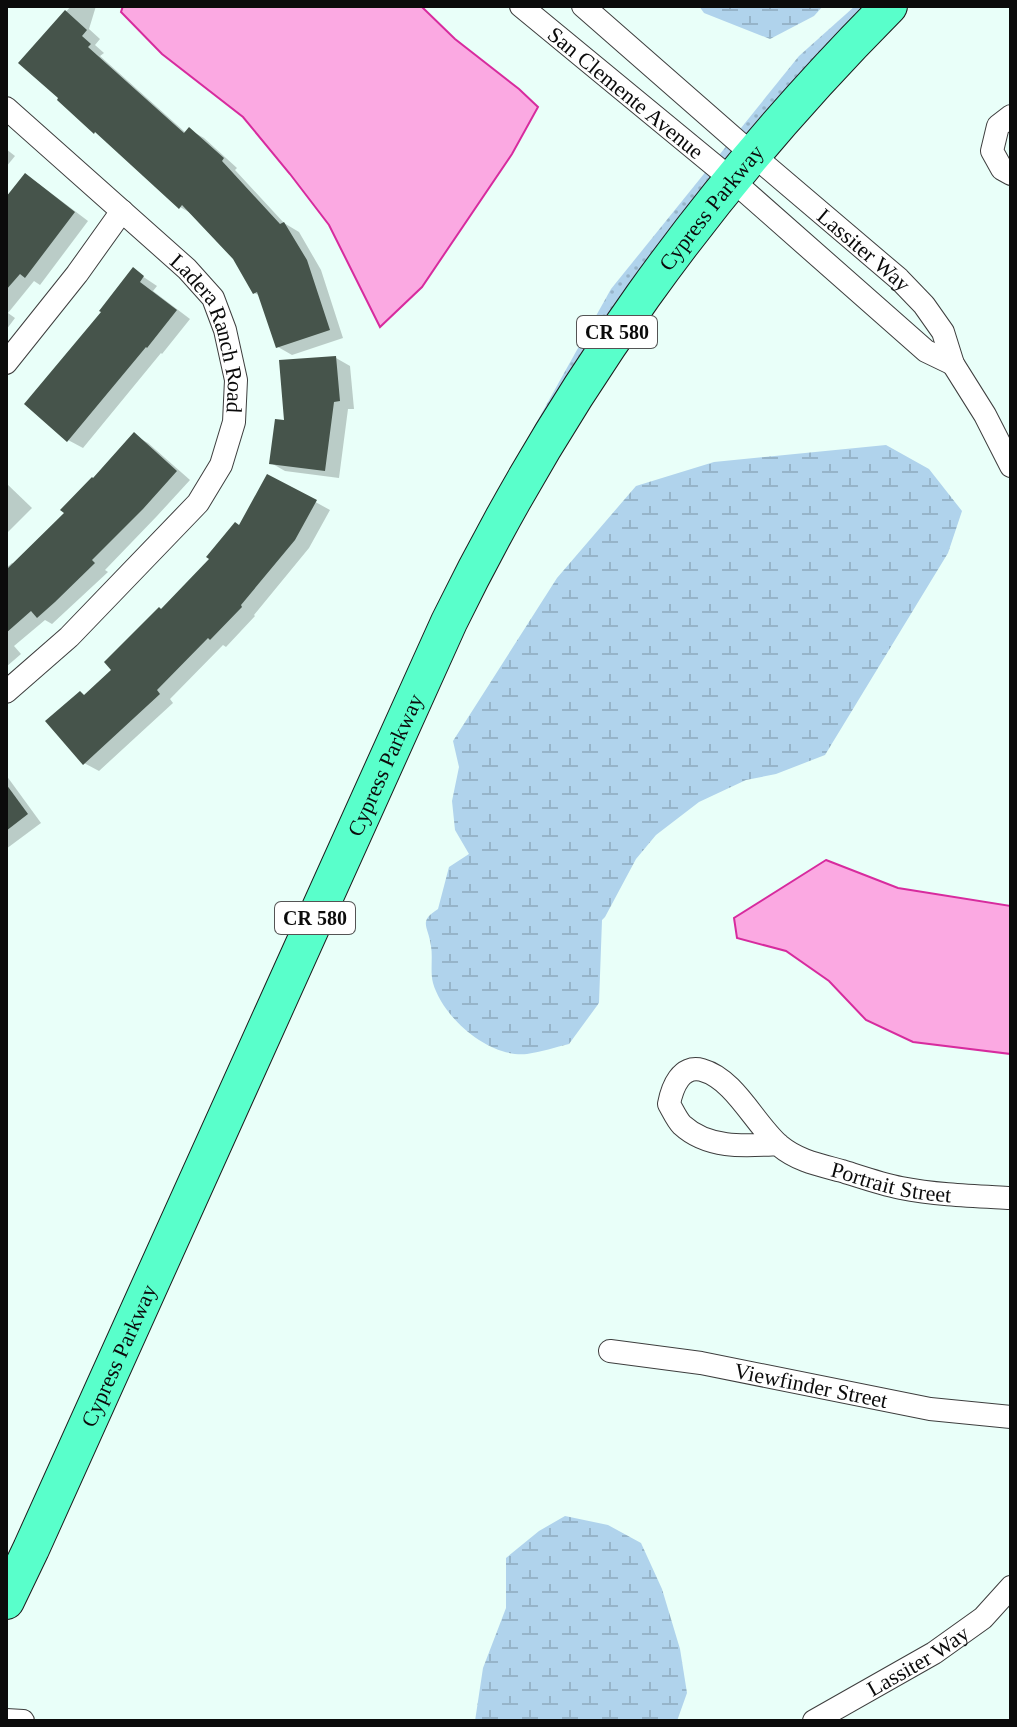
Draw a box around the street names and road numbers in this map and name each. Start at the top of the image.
street label: San Clemente Avenue [543,22,708,164]
street label: Cypress Parkway [654,140,769,275]
street label: Lassiter Way [812,203,916,296]
street label: Ladera Ranch Road [165,248,248,413]
road number: CR 580 [577,316,657,348]
street label: Cypress Parkway [342,690,428,840]
road number: CR 580 [275,902,355,934]
street label: Portrait Street [828,1157,952,1208]
street label: Cypress Parkway [76,1281,162,1431]
street label: Viewfinder Street [732,1358,890,1413]
street label: Lassiter Way [863,1620,974,1701]

